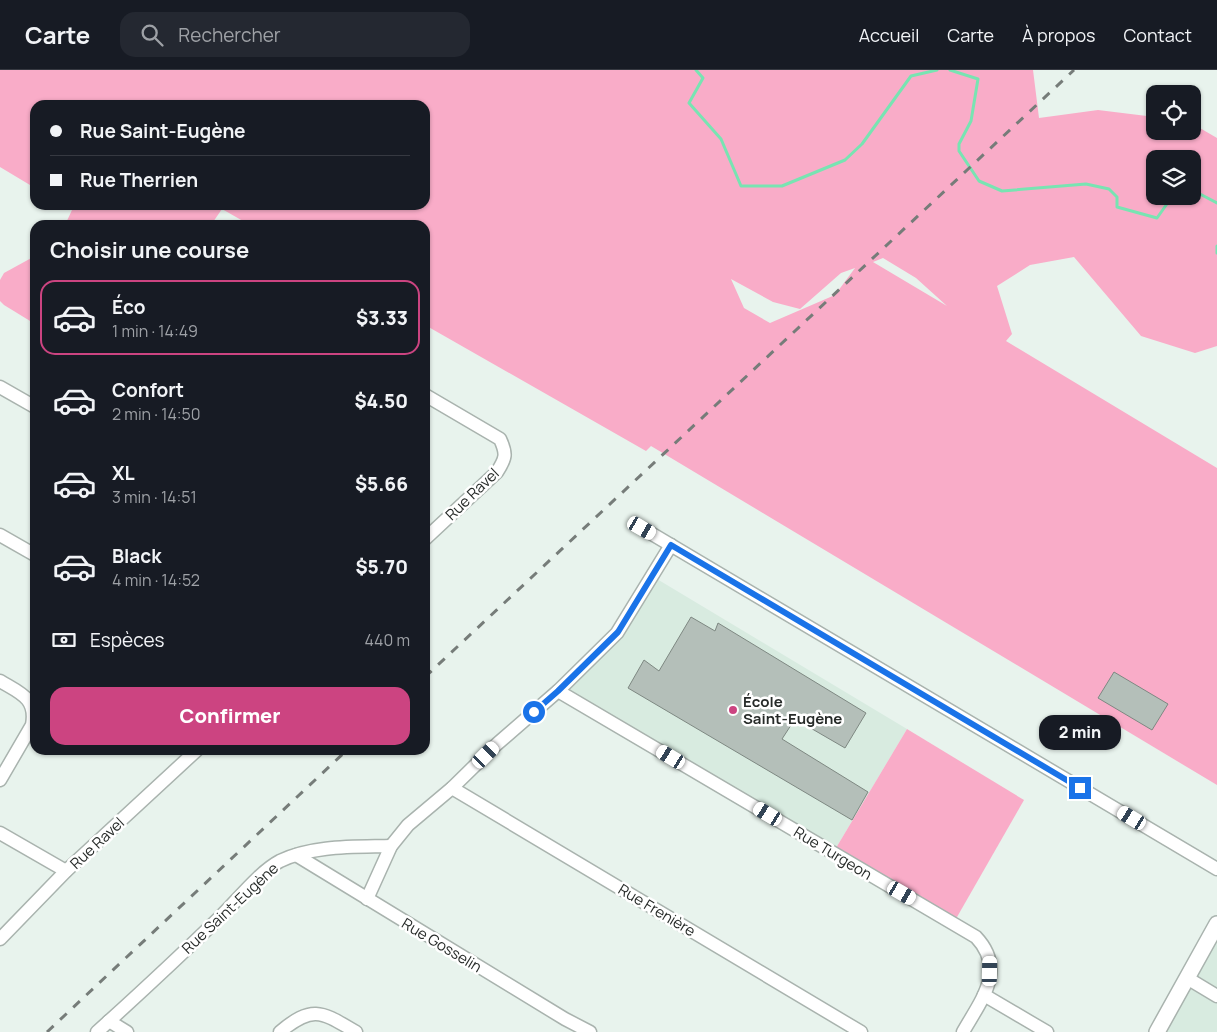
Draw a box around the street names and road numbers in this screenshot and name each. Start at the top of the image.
street label: Rue Ravel [441,463,503,525]
street label: Rue Ravel [65,812,129,874]
street label: Rue Turgeon [790,821,876,885]
street label: Rue Saint-Eugène [177,858,283,958]
street label: Rue Frenière [614,879,700,941]
street label: Rue Gosselin [398,913,486,977]

